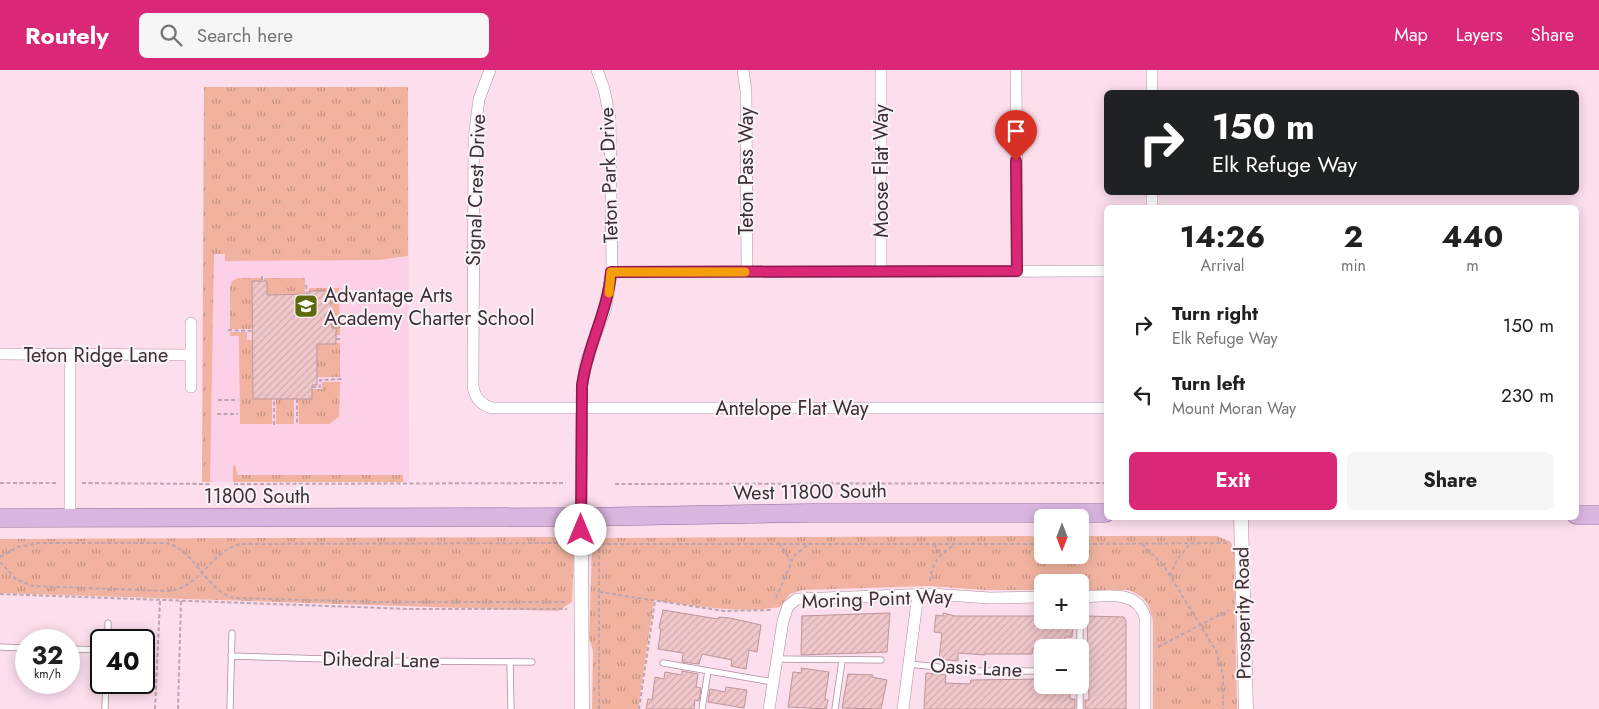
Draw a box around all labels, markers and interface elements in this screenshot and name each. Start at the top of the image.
search box [139,13,489,58]
text: Routely [25,18,109,53]
icon: search [157,21,185,49]
text: Search here [197,22,293,49]
text: Map [1394,22,1428,48]
text: Layers [1456,22,1503,48]
text: Share [1531,22,1574,48]
text: 150 m [1212,102,1315,152]
street label: Moose Flat Way [867,104,896,238]
street label: Teton Park Drive [592,107,626,243]
street label: Teton Pass Way [732,107,761,235]
pin [995,110,1037,161]
icon: right [1129,110,1194,175]
street label: Signal Crest Drive [459,113,493,267]
icon: arrive [1002,117,1030,145]
text: Elk Refuge Way [1212,148,1357,180]
text: 14:26 [1180,215,1265,258]
text: 2 [1344,215,1363,258]
text: 440 [1442,215,1503,258]
text: Arrival [1200,254,1245,277]
text: min [1341,254,1366,277]
text: m [1466,254,1479,277]
place label: Advantage Arts Academy Charter School [324,281,534,333]
school or university icon: Advantage Arts Academy Charter School [293,293,319,319]
text: Turn right [1172,300,1258,327]
icon: right [1129,311,1157,339]
text: 150 m [1503,312,1554,339]
text: Elk Refuge Way [1172,327,1278,350]
street label: Teton Ridge Lane [24,341,168,370]
text: Turn left [1172,370,1245,397]
icon: left [1129,381,1157,409]
text: 230 m [1501,382,1554,409]
street label: Antelope Flat Way [715,394,869,423]
text: Mount Moran Way [1172,397,1296,420]
button: Exit [1129,452,1337,510]
button: Share [1347,452,1554,510]
street label: West 11800 South [733,476,887,508]
street label: 11800 South [204,482,310,511]
position arrow [554,503,606,555]
north arrow [1034,509,1089,564]
map controls [1034,509,1089,694]
street label: Prosperity Road [1227,546,1259,680]
button: + [1034,574,1089,629]
street label: Moring Point Way [801,582,953,616]
speed limit sign: 40 [90,629,155,694]
text: 32 [32,637,63,673]
button: − [1034,639,1089,694]
street label: Dihedral Lane [322,644,440,676]
street label: Oasis Lane [929,651,1023,685]
text: km/h [34,665,61,683]

